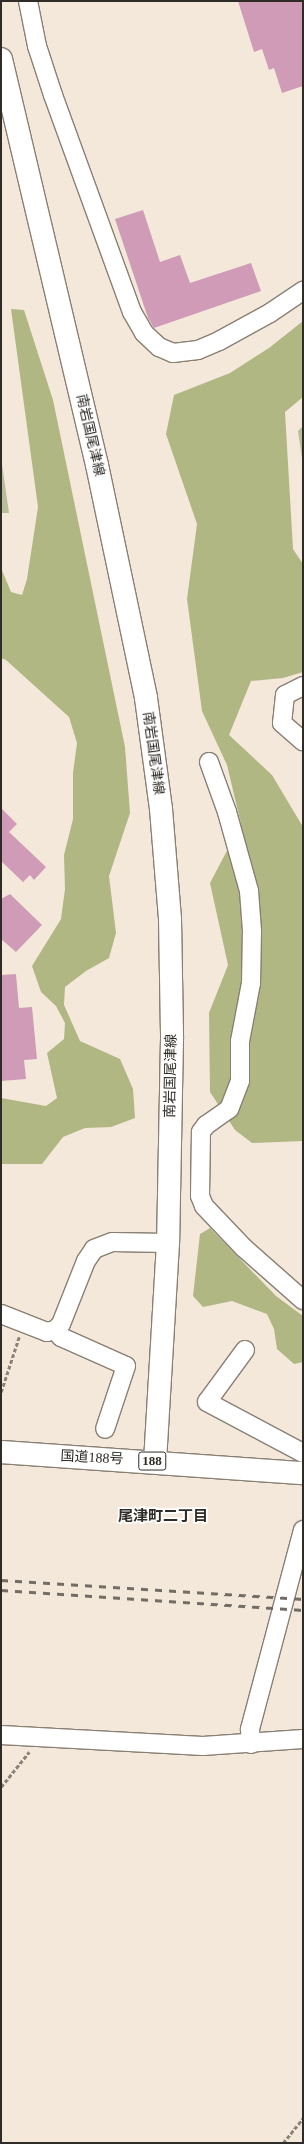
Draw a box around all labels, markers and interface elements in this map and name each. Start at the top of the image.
street label: 南岩国尾津線 [72,392,108,478]
street label: 南岩国尾津線 [139,710,167,796]
street label: 南岩国尾津線 [162,1034,180,1118]
street label: 国道188号 [60,1448,124,1468]
road number: 188 [138,1450,166,1472]
district label: 尾津町二丁目 [118,1508,208,1526]

